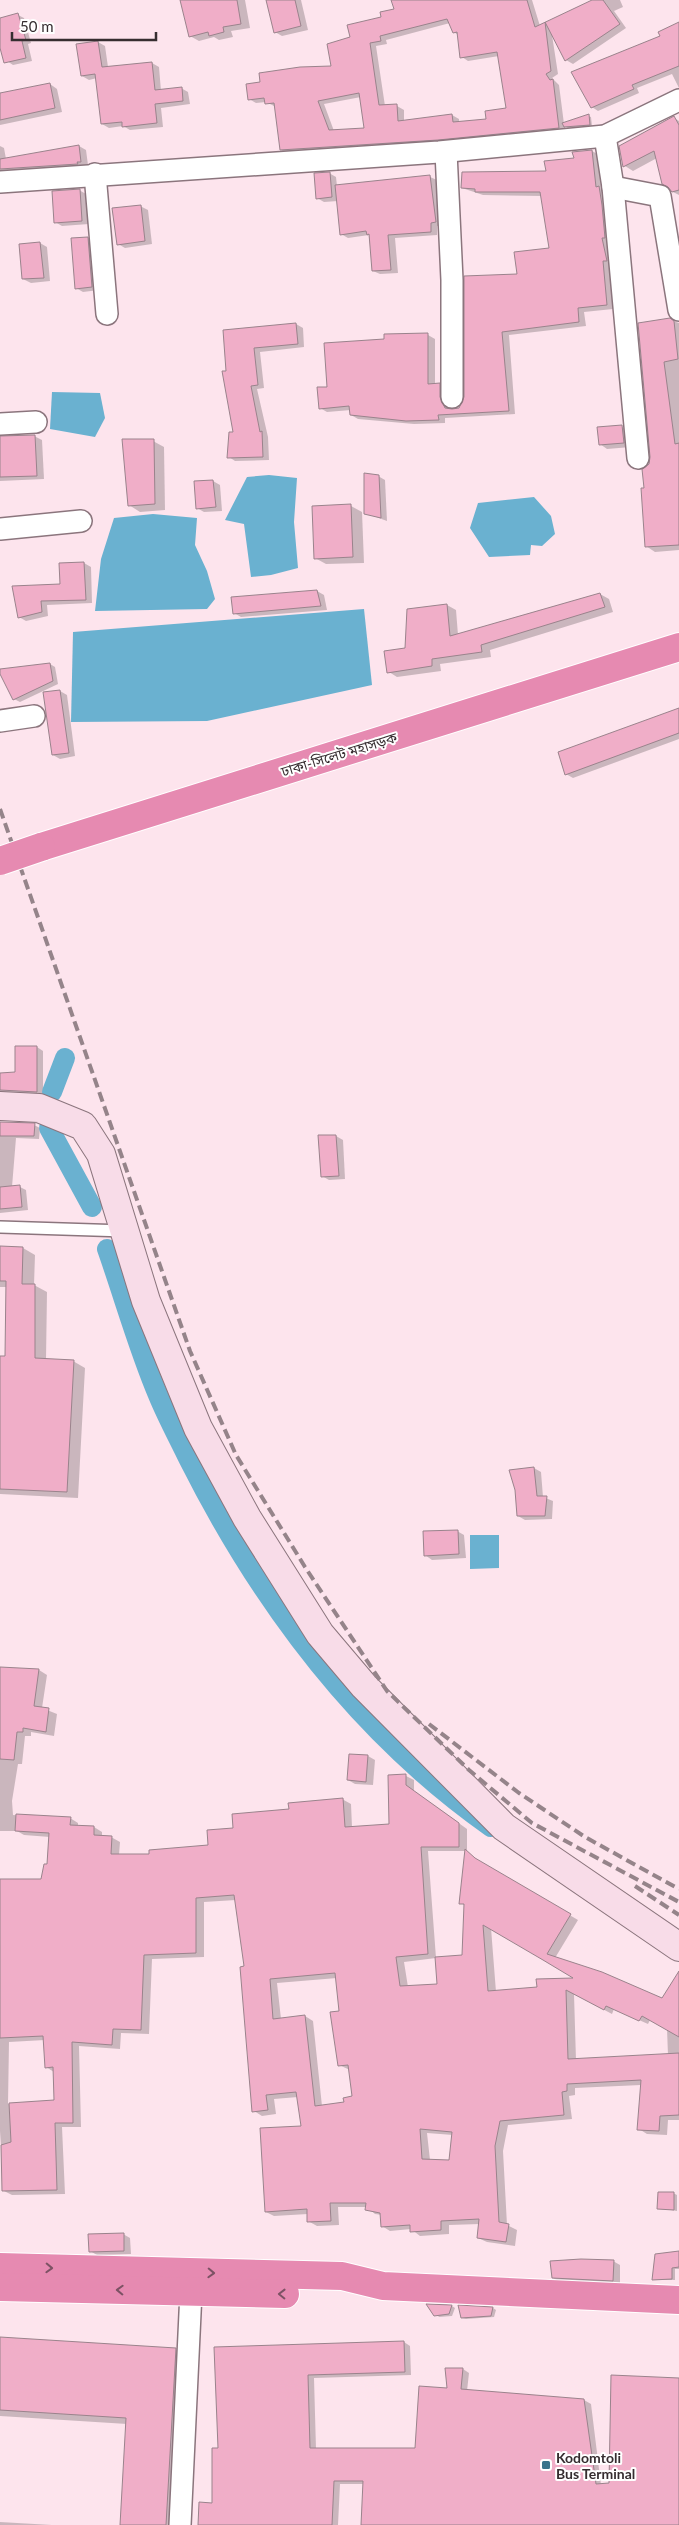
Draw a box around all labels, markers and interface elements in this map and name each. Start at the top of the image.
scale bar [12,10,156,42]
text: 50 m [20,17,54,35]
street label: ঢাকা-সিলেট মহাসড়ক [278,728,400,780]
one-way arrow [45,2263,53,2274]
one-way arrow [208,2268,215,2278]
one-way arrow [116,2285,124,2295]
one-way arrow [278,2288,286,2299]
place label: Kodomtoli Bus Terminal [556,2449,635,2482]
marker: Kodomtoli Bus Terminal [540,2459,552,2471]

